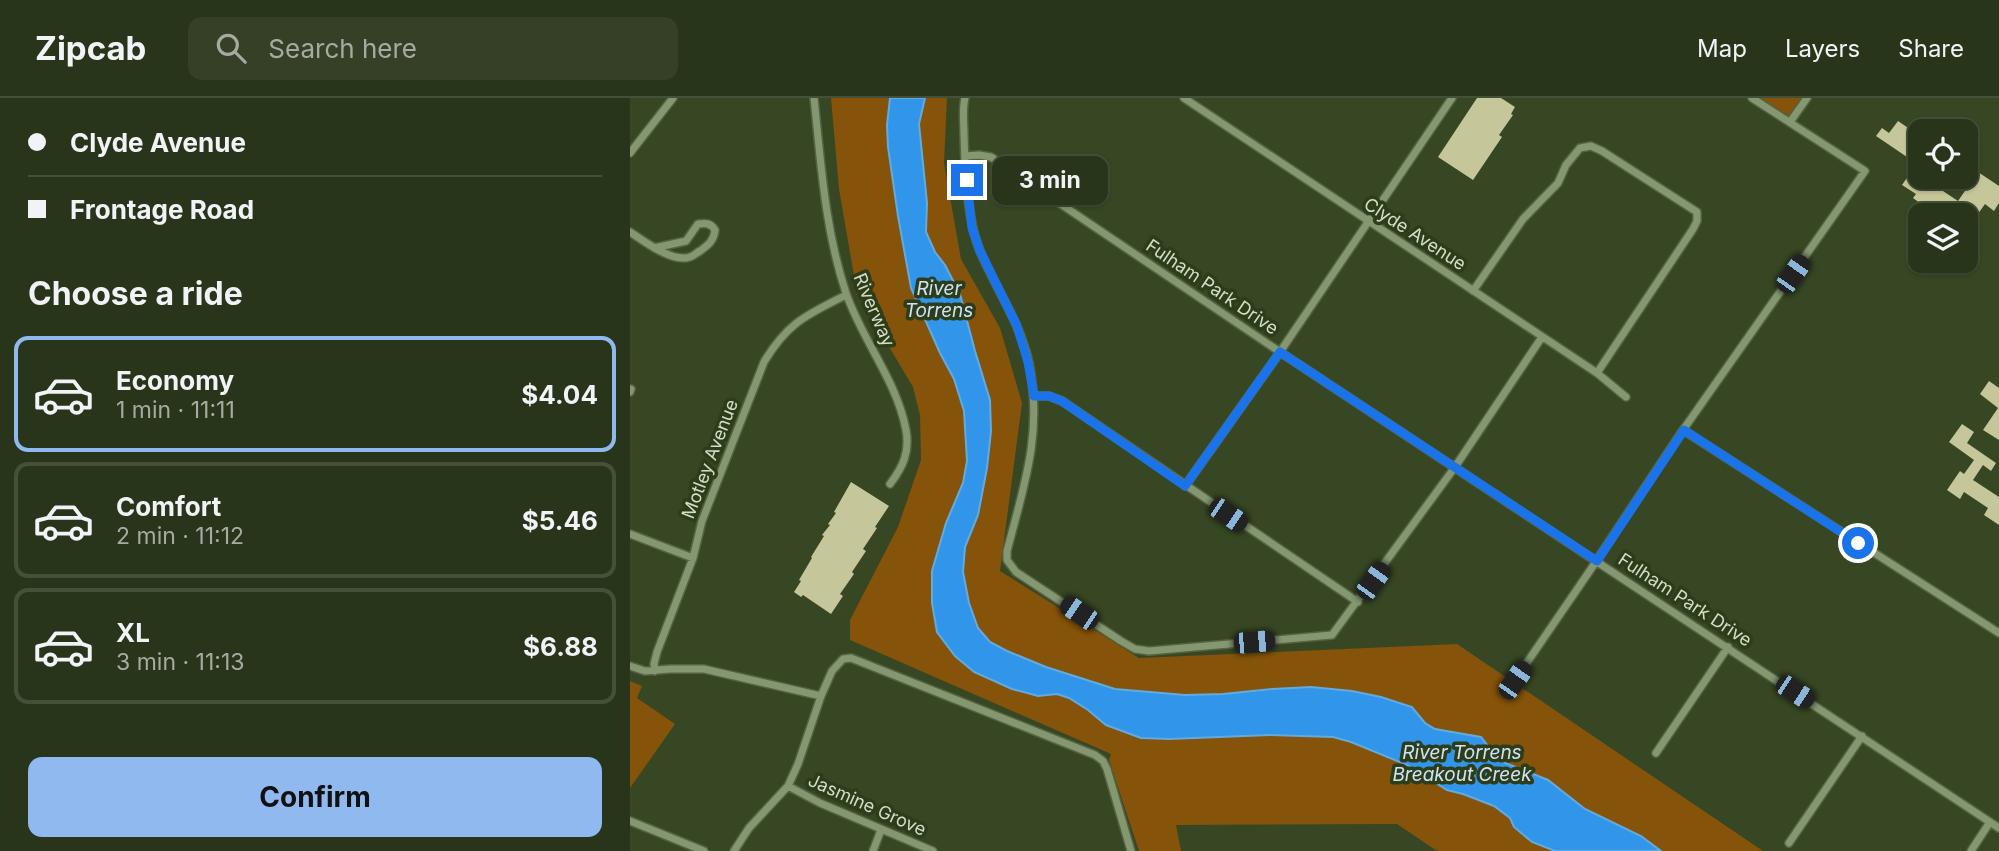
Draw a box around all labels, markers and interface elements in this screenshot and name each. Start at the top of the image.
search box [188,17,678,80]
text: Zipcab [35,28,146,68]
icon: search [212,29,250,67]
text: Search here [268,33,417,64]
text: Map [1697,34,1747,63]
text: Layers [1785,34,1860,63]
text: Share [1898,34,1964,63]
map controls [1908,119,1978,273]
button: locate [1908,119,1978,189]
text: Clyde Avenue [70,127,246,158]
callout: 3 min [992,155,1107,204]
route end [951,164,983,196]
text: 3 min [1019,166,1081,194]
street label: Clyde Avenue [1360,193,1470,274]
text: Frontage Road [70,194,254,225]
button: layers [1908,203,1978,273]
street label: Fulham Park Drive [1142,235,1282,339]
car [1773,251,1814,297]
street label: Riverway [850,270,899,350]
text: Choose a ride [28,274,243,313]
water label: River Torrens [905,277,973,322]
icon: car [32,363,95,426]
text: Economy [116,365,234,396]
text: $4.04 [521,379,598,410]
text: 1 min · 11:11 [116,396,235,424]
street label: Motley Avenue [677,396,742,521]
icon: car [32,489,95,552]
text: Comfort [116,491,221,522]
car [1205,495,1252,535]
text: $5.46 [522,505,598,536]
text: 2 min · 11:12 [116,522,244,550]
route start [1842,527,1874,559]
street label: Fulham Park Drive [1615,549,1756,651]
car [1353,558,1394,604]
car [1056,593,1103,633]
icon: car [32,615,95,678]
text: XL [116,617,150,648]
car [1233,630,1276,654]
text: $6.88 [523,631,598,662]
text: 3 min · 11:13 [116,648,244,676]
car [1495,657,1536,703]
car [1772,672,1819,712]
water label: River Torrens Breakout Creek [1392,741,1532,786]
button: Confirm [28,757,602,837]
street label: Jasmine Grove [805,769,929,840]

